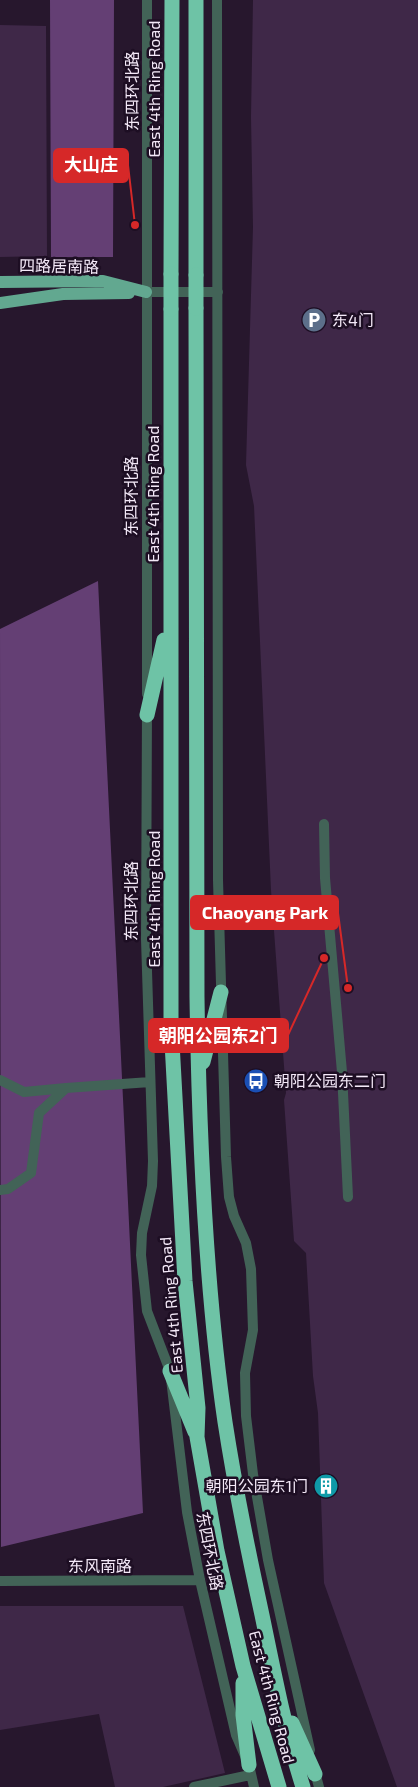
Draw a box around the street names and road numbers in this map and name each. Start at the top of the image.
street label: East 4th Ring Road [144,21,163,157]
street label: 东四环北路 [122,51,141,131]
street label: 四路居南路 [19,255,99,276]
street label: East 4th Ring Road [143,426,162,562]
street label: 东四环北路 [121,456,140,536]
street label: East 4th Ring Road [144,831,163,967]
street label: 东四环北路 [121,861,140,941]
street label: East 4th Ring Road [155,1236,186,1374]
street label: 东四环北路 [194,1510,227,1592]
street label: 东风南路 [68,1556,132,1575]
street label: East 4th Ring Road [246,1628,299,1765]

